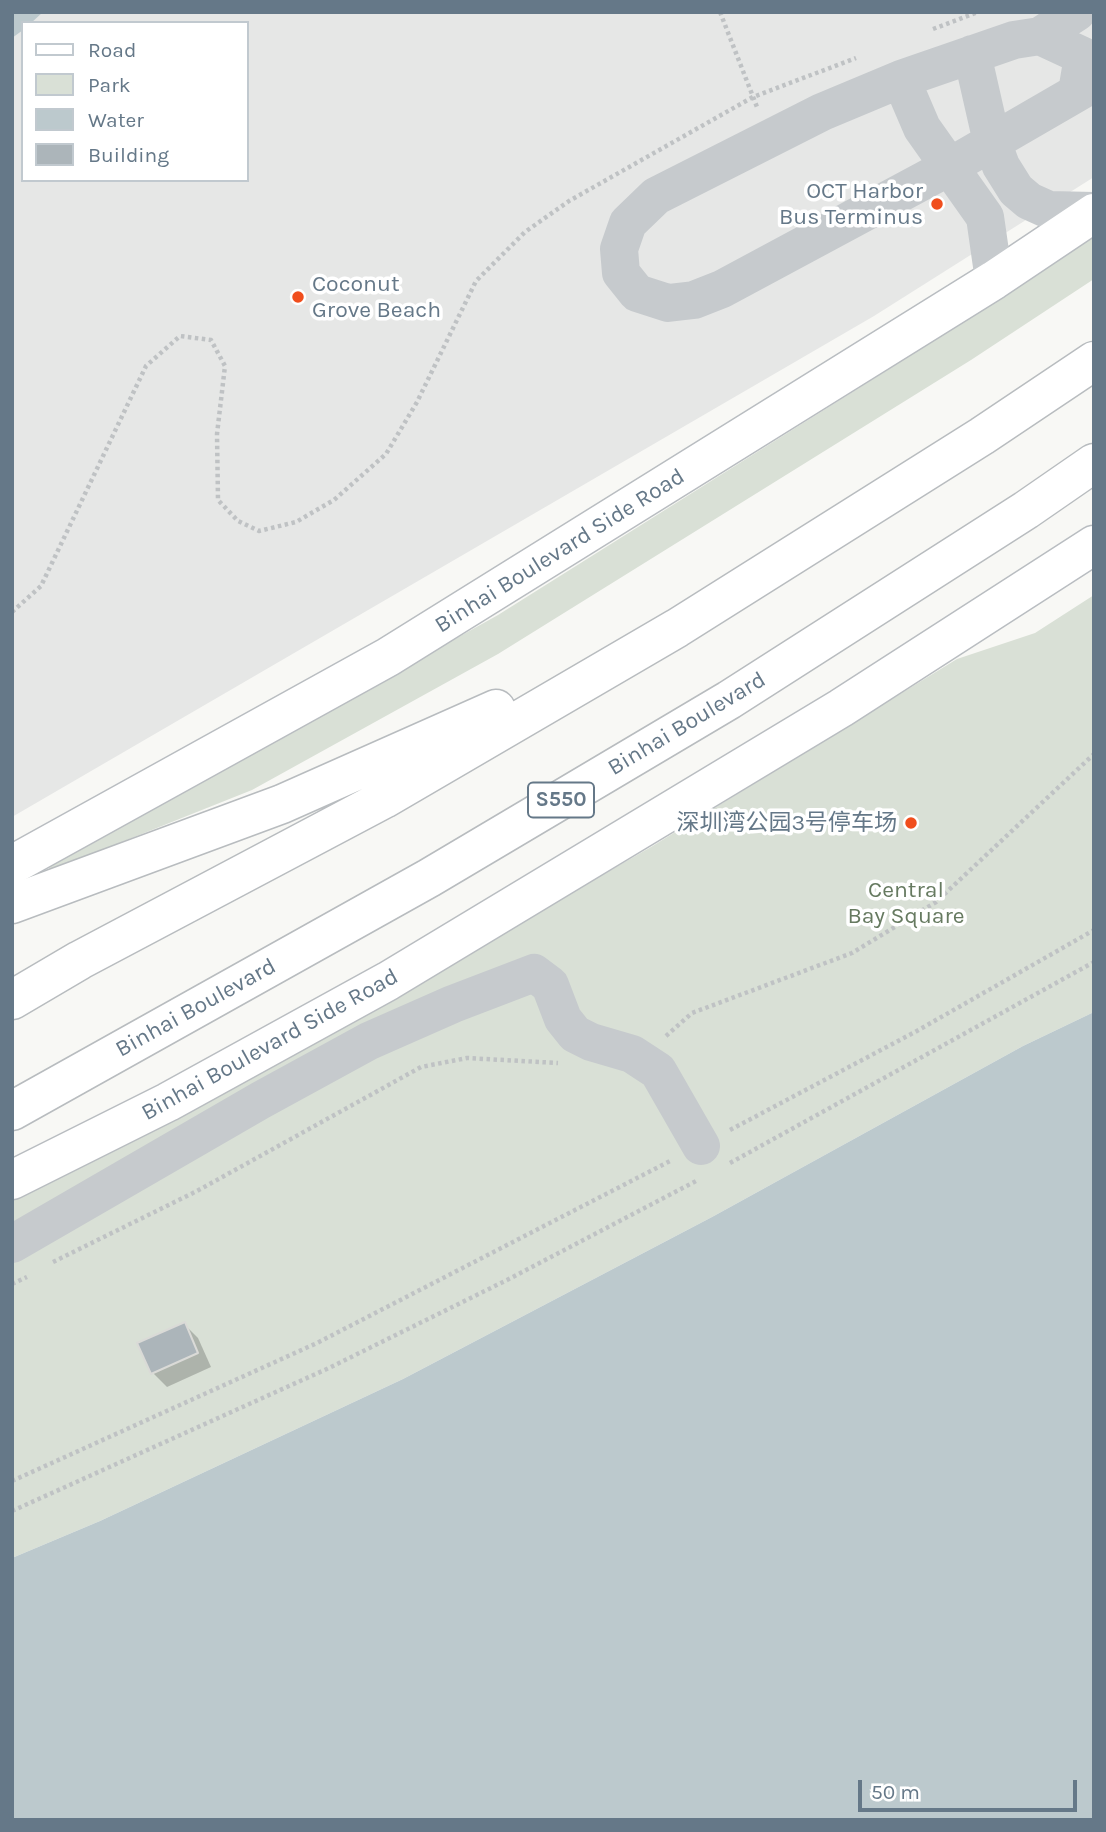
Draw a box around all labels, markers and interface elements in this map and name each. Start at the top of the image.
legend [21,21,248,182]
text: Road [88,38,136,62]
text: Park [88,73,131,97]
text: Water [88,108,144,132]
text: Building [88,143,169,167]
place label: OCT Harbor Bus Terminus [779,177,923,231]
marker: OCT Harbor Bus Terminus [929,196,945,212]
place label: Coconut Grove Beach [312,270,441,324]
marker: Coconut Grove Beach [290,289,306,305]
street label: Binhai Boulevard Side Road [430,463,690,639]
street label: Binhai Boulevard [603,666,771,782]
road number: S550 [528,782,594,818]
place label: 深圳湾公园3号停车场 [676,809,897,837]
marker: 深圳湾公园3号停车场 [903,815,919,831]
park label: Central Bay Square [847,876,965,930]
street label: Binhai Boulevard [111,953,281,1063]
street label: Binhai Boulevard Side Road [137,963,403,1127]
scale bar [861,1766,1080,1810]
text: 50 m [871,1780,920,1804]

